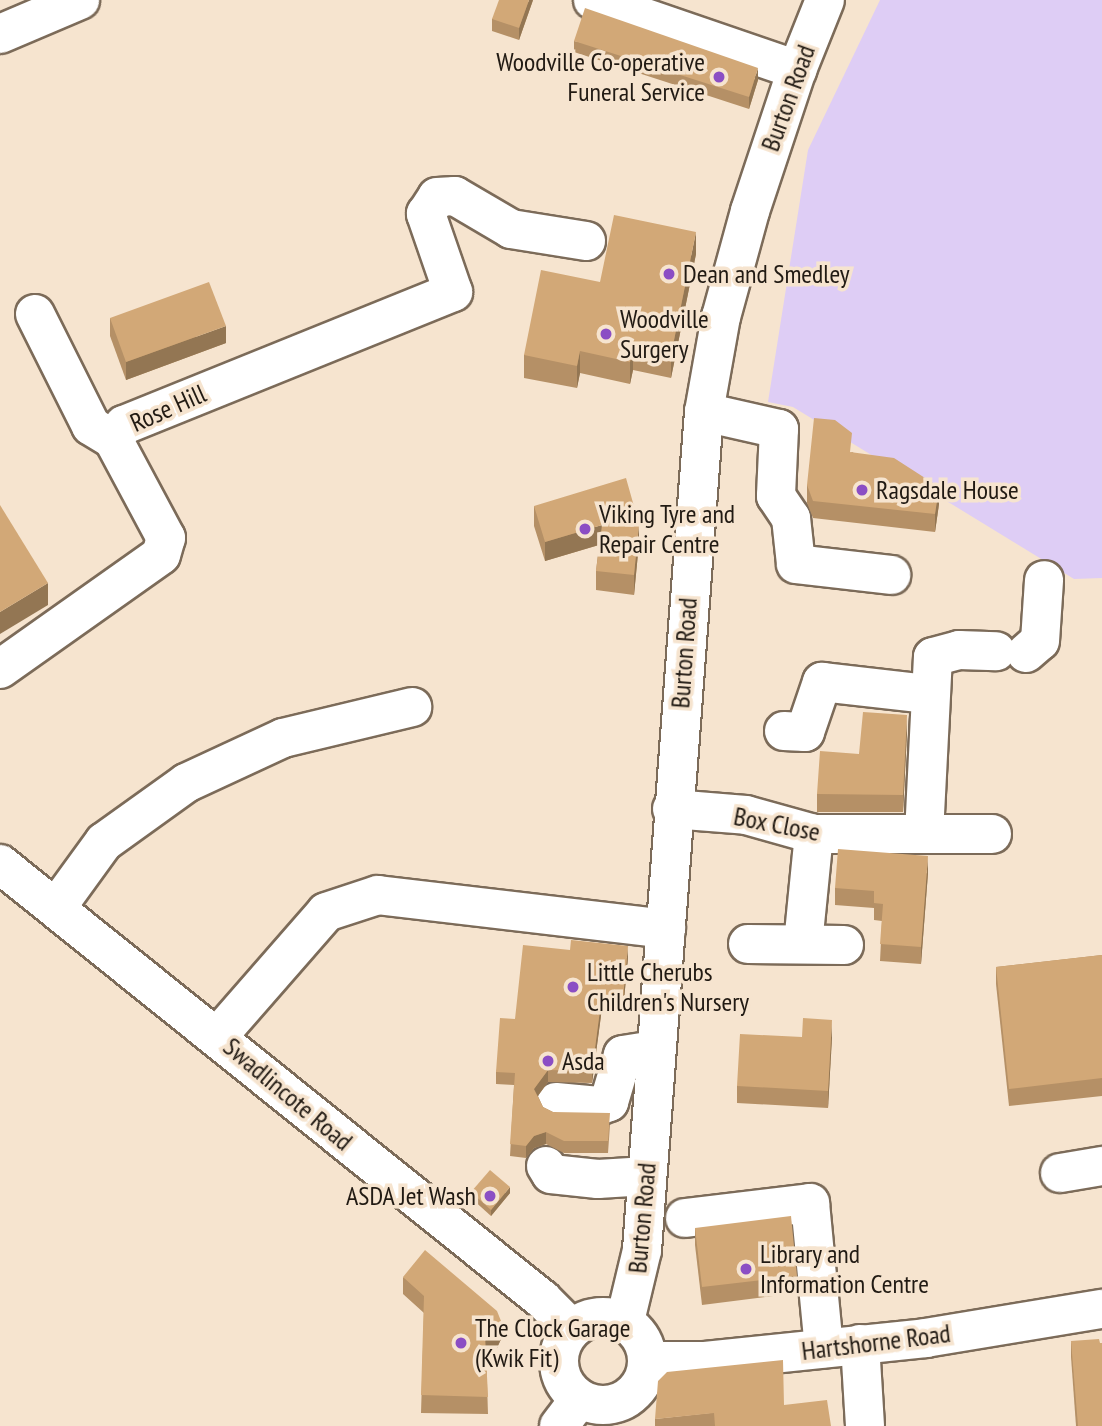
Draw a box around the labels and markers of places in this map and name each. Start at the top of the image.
place label: Woodville Co-operative Funeral Service [496,46,705,108]
marker: Woodville Co-operative Funeral Service [711,69,727,85]
place label: Dean and Smedley [683,258,849,290]
marker: Dean and Smedley [661,266,677,282]
place label: Woodville Surgery [620,303,709,364]
marker: Woodville Surgery [598,326,614,342]
place label: Ragsdale House [876,474,1019,506]
marker: Ragsdale House [854,482,870,498]
place label: Viking Tyre and Repair Centre [599,498,736,560]
marker: Viking Tyre and Repair Centre [577,521,593,537]
place label: Little Cherubs Children's Nursery [587,956,749,1018]
marker: Little Cherubs Children's Nursery [565,979,581,995]
place label: Asda [562,1045,605,1077]
marker: Asda [540,1053,556,1069]
place label: ASDA Jet Wash [345,1180,476,1212]
marker: ASDA Jet Wash [482,1188,498,1204]
place label: Library and Information Centre [760,1238,929,1300]
marker: Library and Information Centre [738,1261,754,1277]
place label: The Clock Garage (Kwik Fit) [475,1312,631,1374]
marker: The Clock Garage (Kwik Fit) [453,1335,469,1351]

